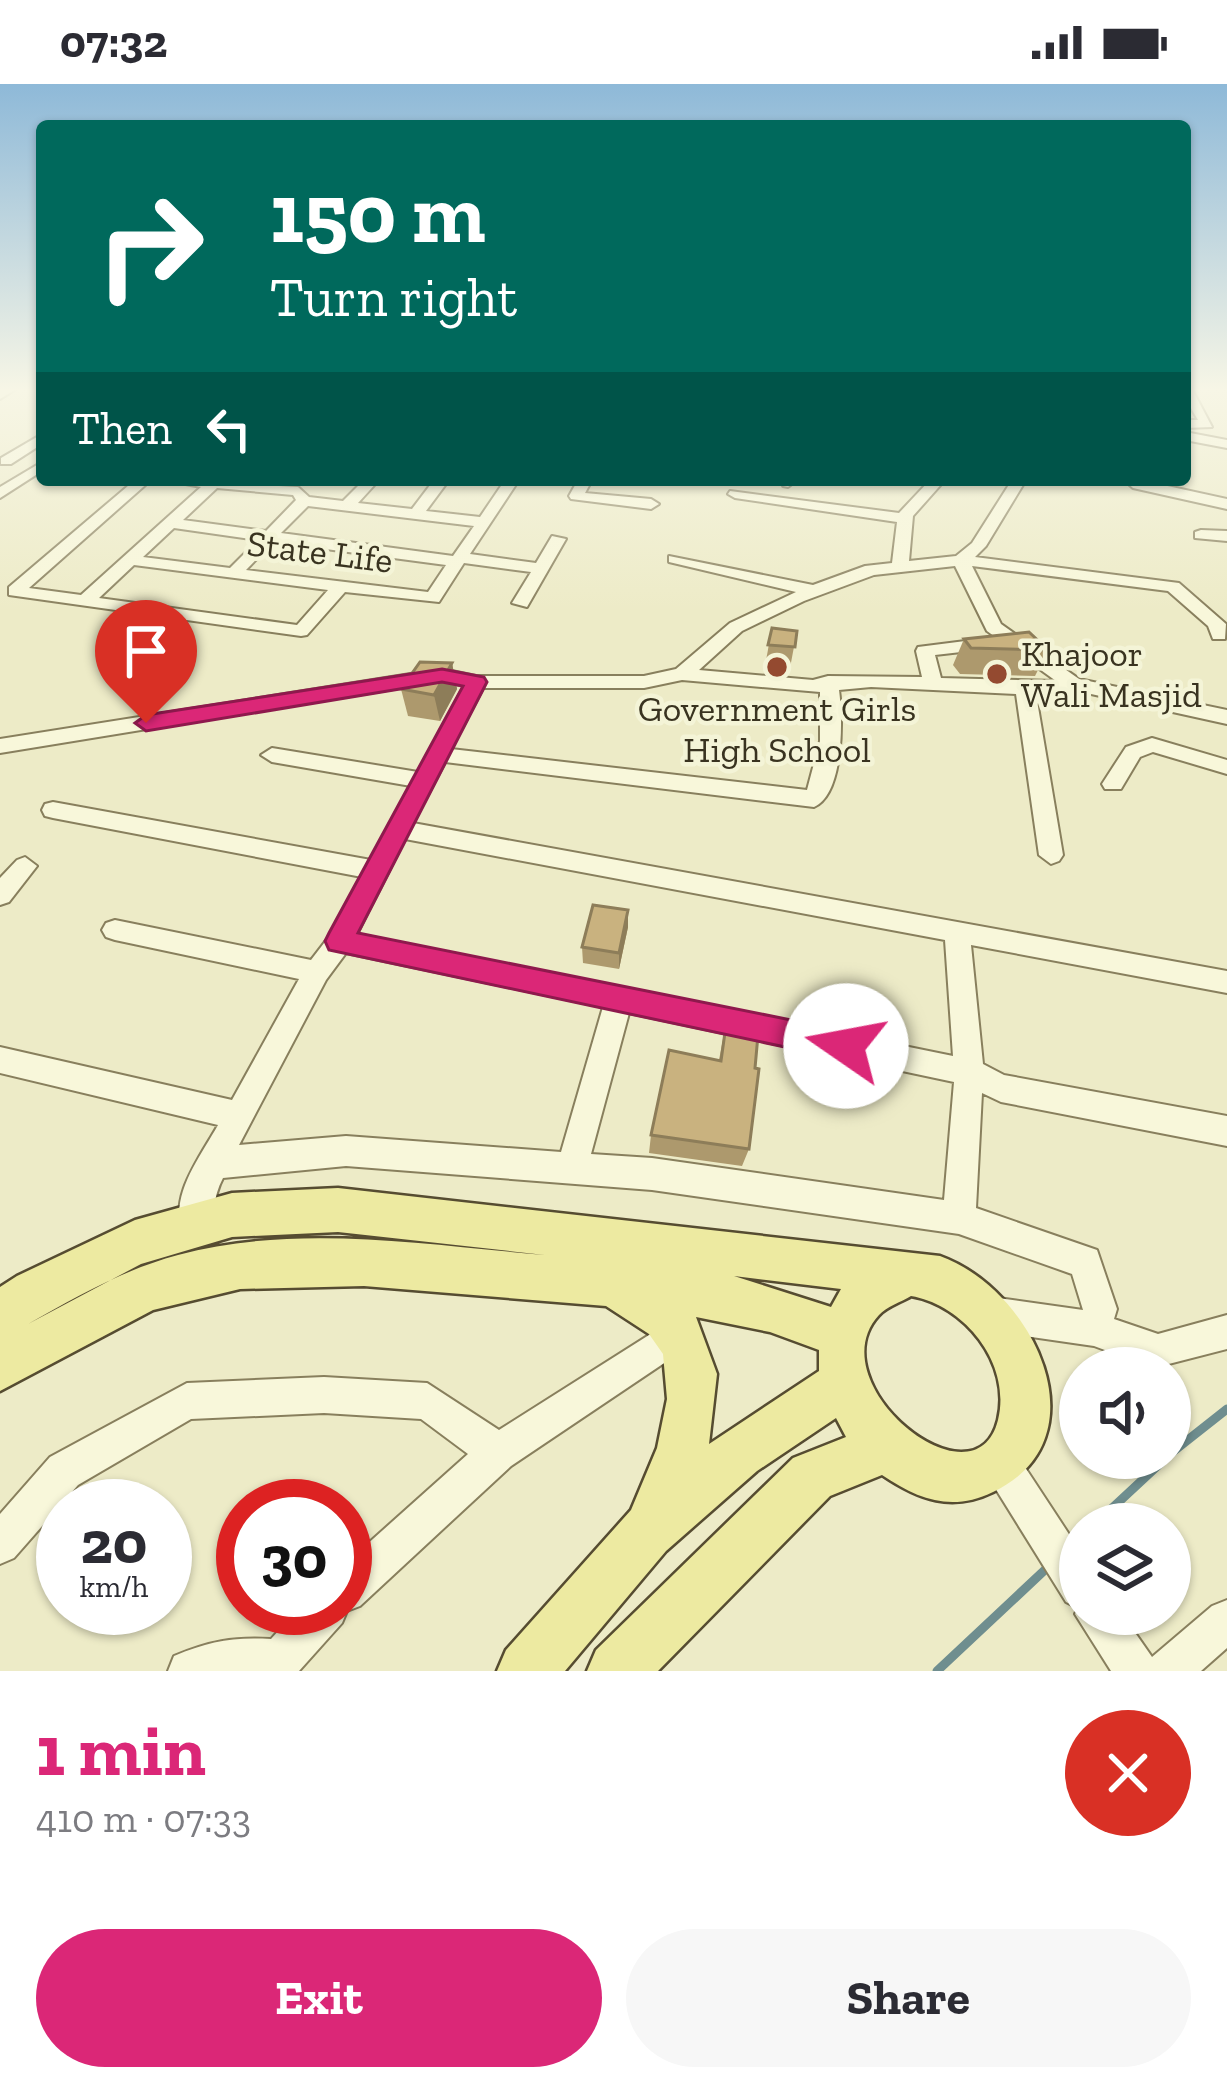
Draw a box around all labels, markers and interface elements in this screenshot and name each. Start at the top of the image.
text: 07:32 [60,15,168,69]
text: 150 m [270,163,485,264]
icon: right [72,168,228,324]
text: Turn right [270,265,517,330]
icon: left [196,396,262,462]
text: Then [72,402,172,456]
street label: State Life [245,521,395,582]
pin [95,600,197,723]
icon: arrive [113,618,179,684]
place label: Khajoor Wali Masjid [1021,632,1202,716]
marker: Government Girls High School [764,654,790,680]
marker: Khajoor Wali Masjid [984,661,1010,687]
place label: Government Girls High School [638,687,916,771]
position arrow [783,983,909,1109]
map controls [1059,1347,1191,1635]
button: sound [1059,1347,1191,1479]
speed limit sign: 30 [216,1479,372,1635]
button: layers [1059,1503,1191,1635]
text: 20 [81,1506,147,1578]
text: km/h [80,1569,148,1605]
text: 1 min [36,1707,206,1793]
button: close [1065,1710,1191,1836]
text: 410 m · 07:33 [36,1795,251,1842]
button: Exit [36,1929,602,2067]
button: Share [626,1929,1191,2067]

